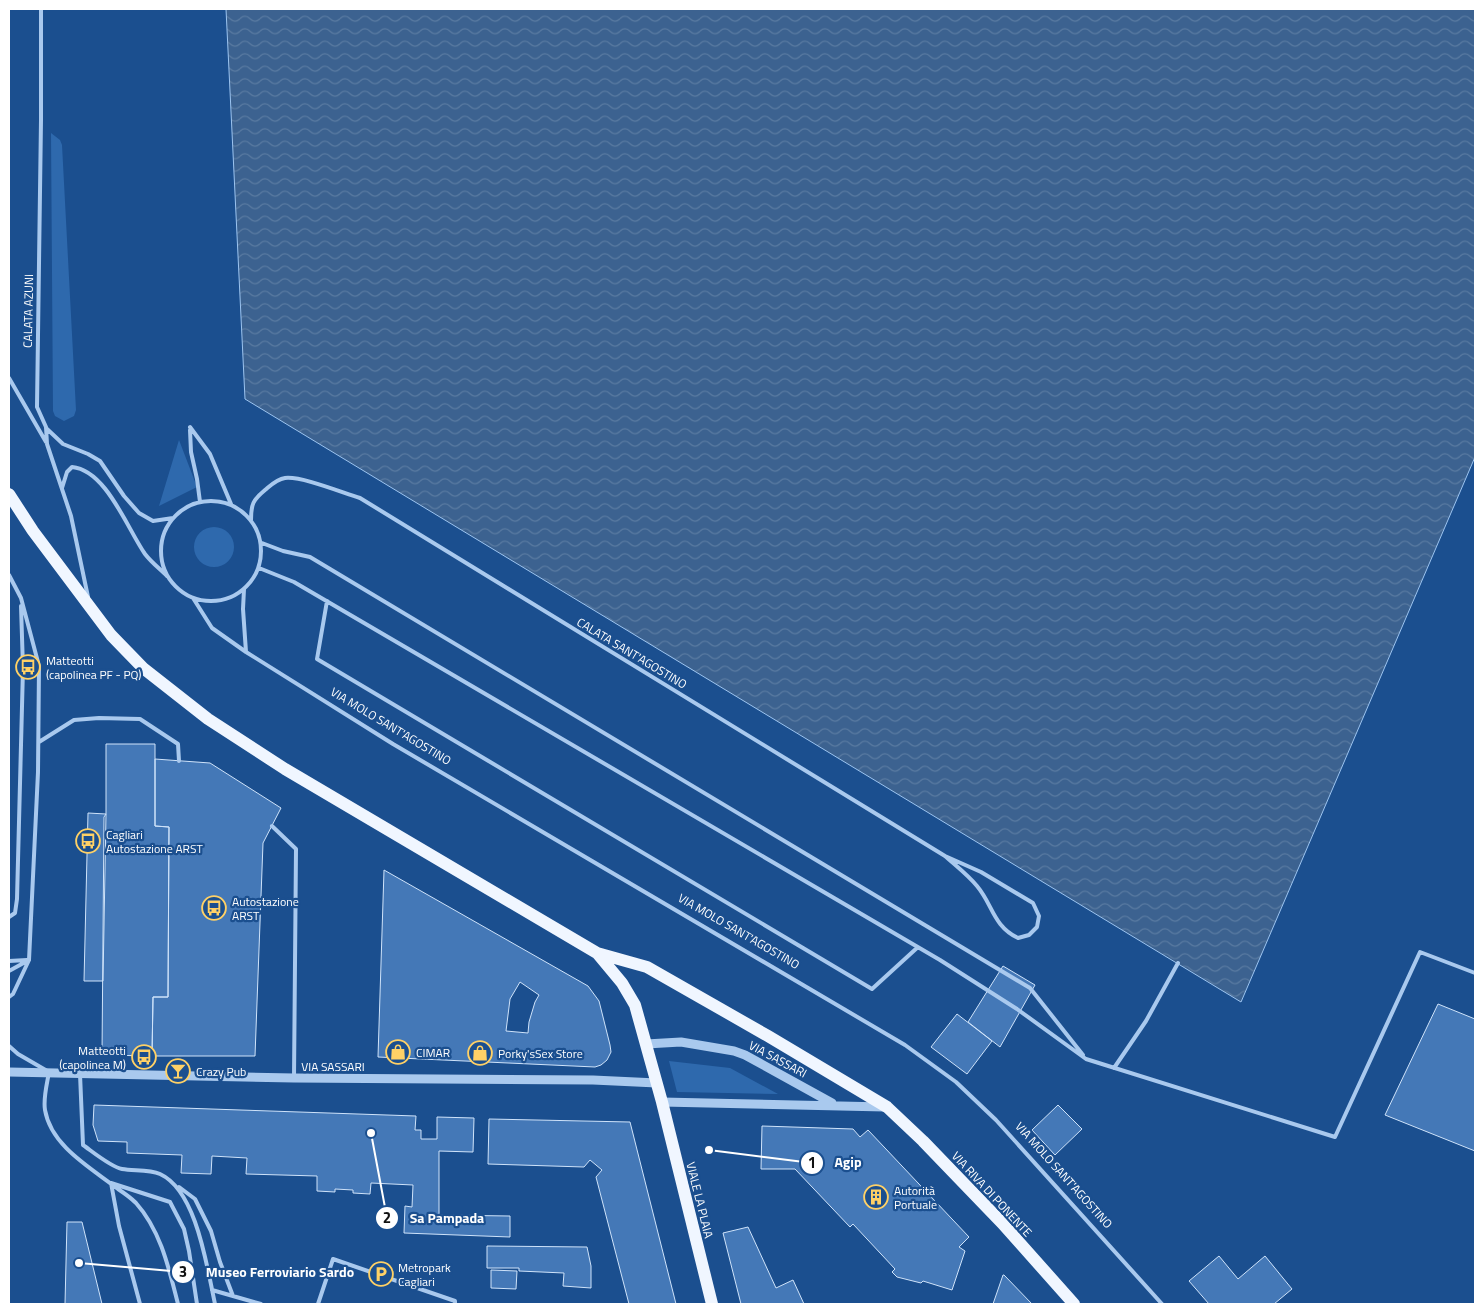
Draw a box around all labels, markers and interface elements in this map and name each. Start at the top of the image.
street label: CALATA AZUNI [18,274,38,348]
street label: CALATA SANT'AGOSTINO [573,613,691,694]
place label: Matteotti (capolinea PF - PQ) [46,651,142,684]
bus stop icon: Matteotti (capolinea PF - PQ) [15,654,41,680]
street label: VIA MOLO SANT'AGOSTINO [327,682,455,770]
place label: Cagliari Autostazione ARST [106,825,203,858]
bus stop icon: Cagliari Autostazione ARST [75,828,101,854]
street label: VIA MOLO SANT'AGOSTINO [675,888,804,974]
place label: Autostazione ARST [232,892,299,925]
bus stop icon: Autostazione ARST [201,895,227,921]
street label: VIA SASSARI [745,1036,811,1082]
shop icon: CIMAR [385,1039,411,1065]
shop icon: Porky'sSex Store [467,1040,493,1066]
place label: Matteotti (capolinea M) [59,1041,126,1074]
place label: CIMAR [416,1043,450,1062]
bus stop icon: Matteotti (capolinea M) [131,1044,157,1070]
place label: Porky'sSex Store [498,1044,583,1063]
street label: VIA SASSARI [301,1057,365,1076]
bar icon: Crazy Pub [165,1058,191,1084]
place label: Crazy Pub [196,1062,246,1081]
street label: VIA MOLO SANT'AGOSTINO [1011,1117,1117,1233]
street label: VIA RIVA DI PONENTE [947,1147,1037,1241]
callout: Agip [799,1148,871,1177]
text: 1 [808,1151,816,1174]
text: Agip [834,1151,862,1172]
street label: VIALE LA PLAIA [681,1160,719,1240]
place label: Autorità Portuale [894,1181,937,1214]
building icon: Autorità Portuale [863,1184,889,1210]
callout: Sa Pampada [374,1203,494,1232]
text: 2 [383,1206,391,1229]
text: Sa Pampada [410,1207,484,1228]
callout: Museo Ferroviario Sardo [170,1258,364,1287]
place label: Metropark Cagliari [398,1258,451,1291]
text: 3 [179,1260,187,1283]
text: Museo Ferroviario Sardo [206,1261,354,1282]
parking icon: Metropark Cagliari [368,1261,394,1287]

